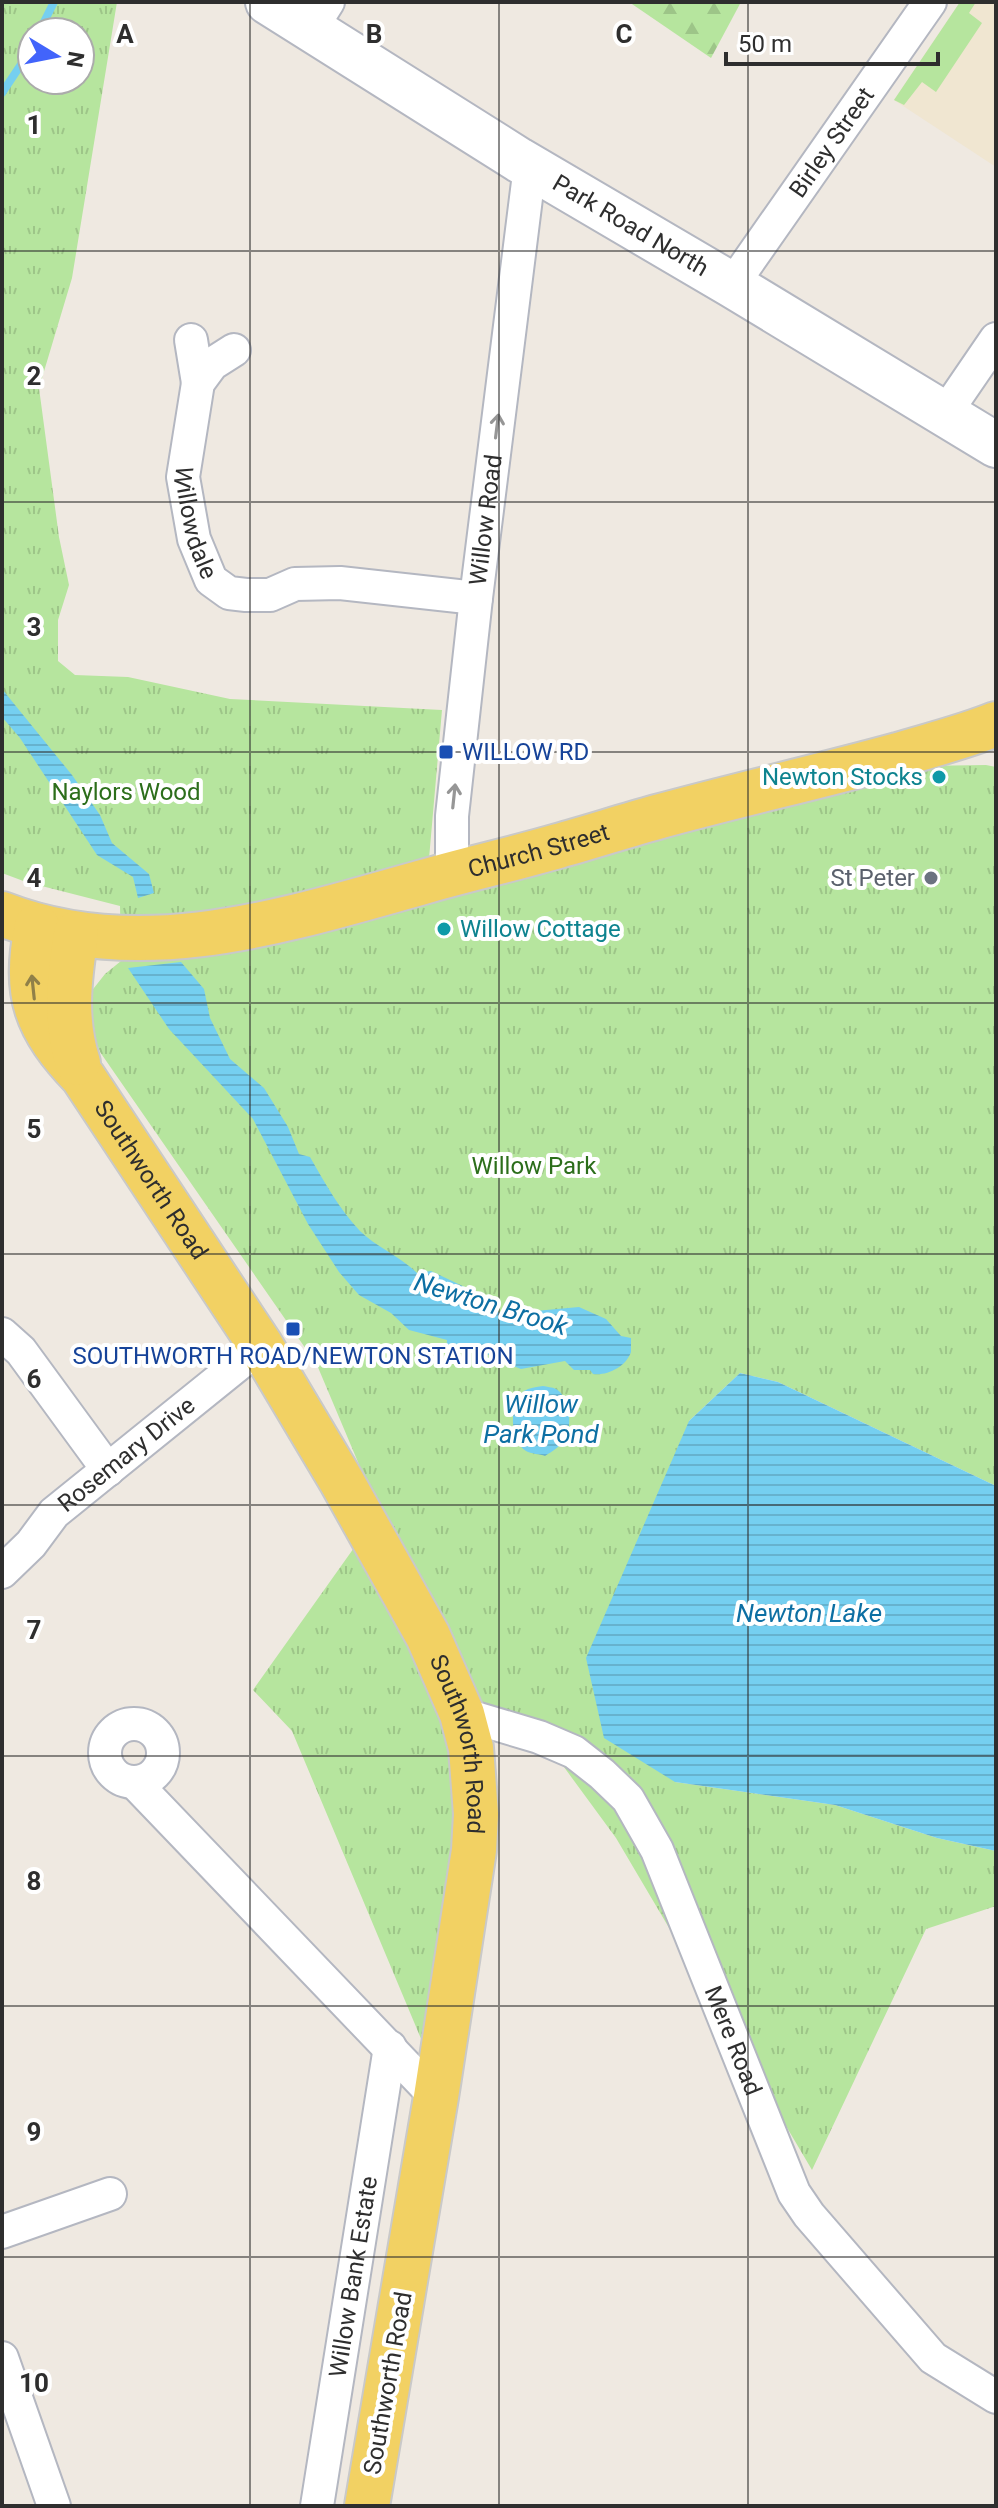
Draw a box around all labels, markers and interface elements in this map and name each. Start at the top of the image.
north arrow [16,16,96,96]
scale bar [726,16,938,66]
text: A [116,19,134,49]
text: B [366,19,382,49]
text: C [615,19,633,49]
text: 50 m [738,30,792,58]
text: N [62,50,89,69]
street label: Birley Street [784,82,880,203]
text: 1 [27,110,41,140]
street label: Park Road North [548,169,714,282]
text: 2 [27,361,41,391]
one-way arrow [490,413,505,440]
street label: Willow Road [464,453,508,587]
street label: Willowdale [168,464,223,583]
text: 3 [27,612,41,642]
place label: WILLOW RD [462,738,589,766]
marker: WILLOW RD [437,743,455,761]
place label: Newton Stocks [762,763,923,791]
marker: Newton Stocks [930,768,948,786]
park label: Naylors Wood [51,778,201,806]
one-way arrow [447,783,462,810]
street label: Church Street [465,818,613,883]
text: 4 [27,863,42,893]
place label: St Peter [831,864,915,892]
marker: St Peter [922,869,940,887]
place label: Willow Cottage [460,915,621,943]
marker: Willow Cottage [435,920,453,938]
one-way arrow [25,974,40,1000]
street label: Southworth Road [88,1095,214,1265]
text: 5 [27,1114,41,1144]
park label: Willow Park [472,1152,597,1180]
water label: Newton Brook [411,1266,572,1342]
marker: SOUTHWORTH ROAD/NEWTON STATION [284,1320,302,1338]
place label: SOUTHWORTH ROAD/NEWTON STATION [72,1342,514,1370]
text: 6 [27,1364,42,1394]
water label: Willow Park Pond [483,1389,600,1449]
street label: Rosemary Drive [53,1391,200,1518]
water label: Newton Lake [736,1598,882,1628]
text: 7 [27,1615,41,1645]
street label: Southworth Road [424,1650,490,1835]
text: 8 [27,1866,41,1896]
street label: Mere Road [699,1982,768,2099]
text: 9 [27,2117,41,2147]
street label: Willow Bank Estate [324,2174,383,2380]
street label: Southworth Road [358,2290,418,2476]
text: 10 [19,2368,49,2398]

